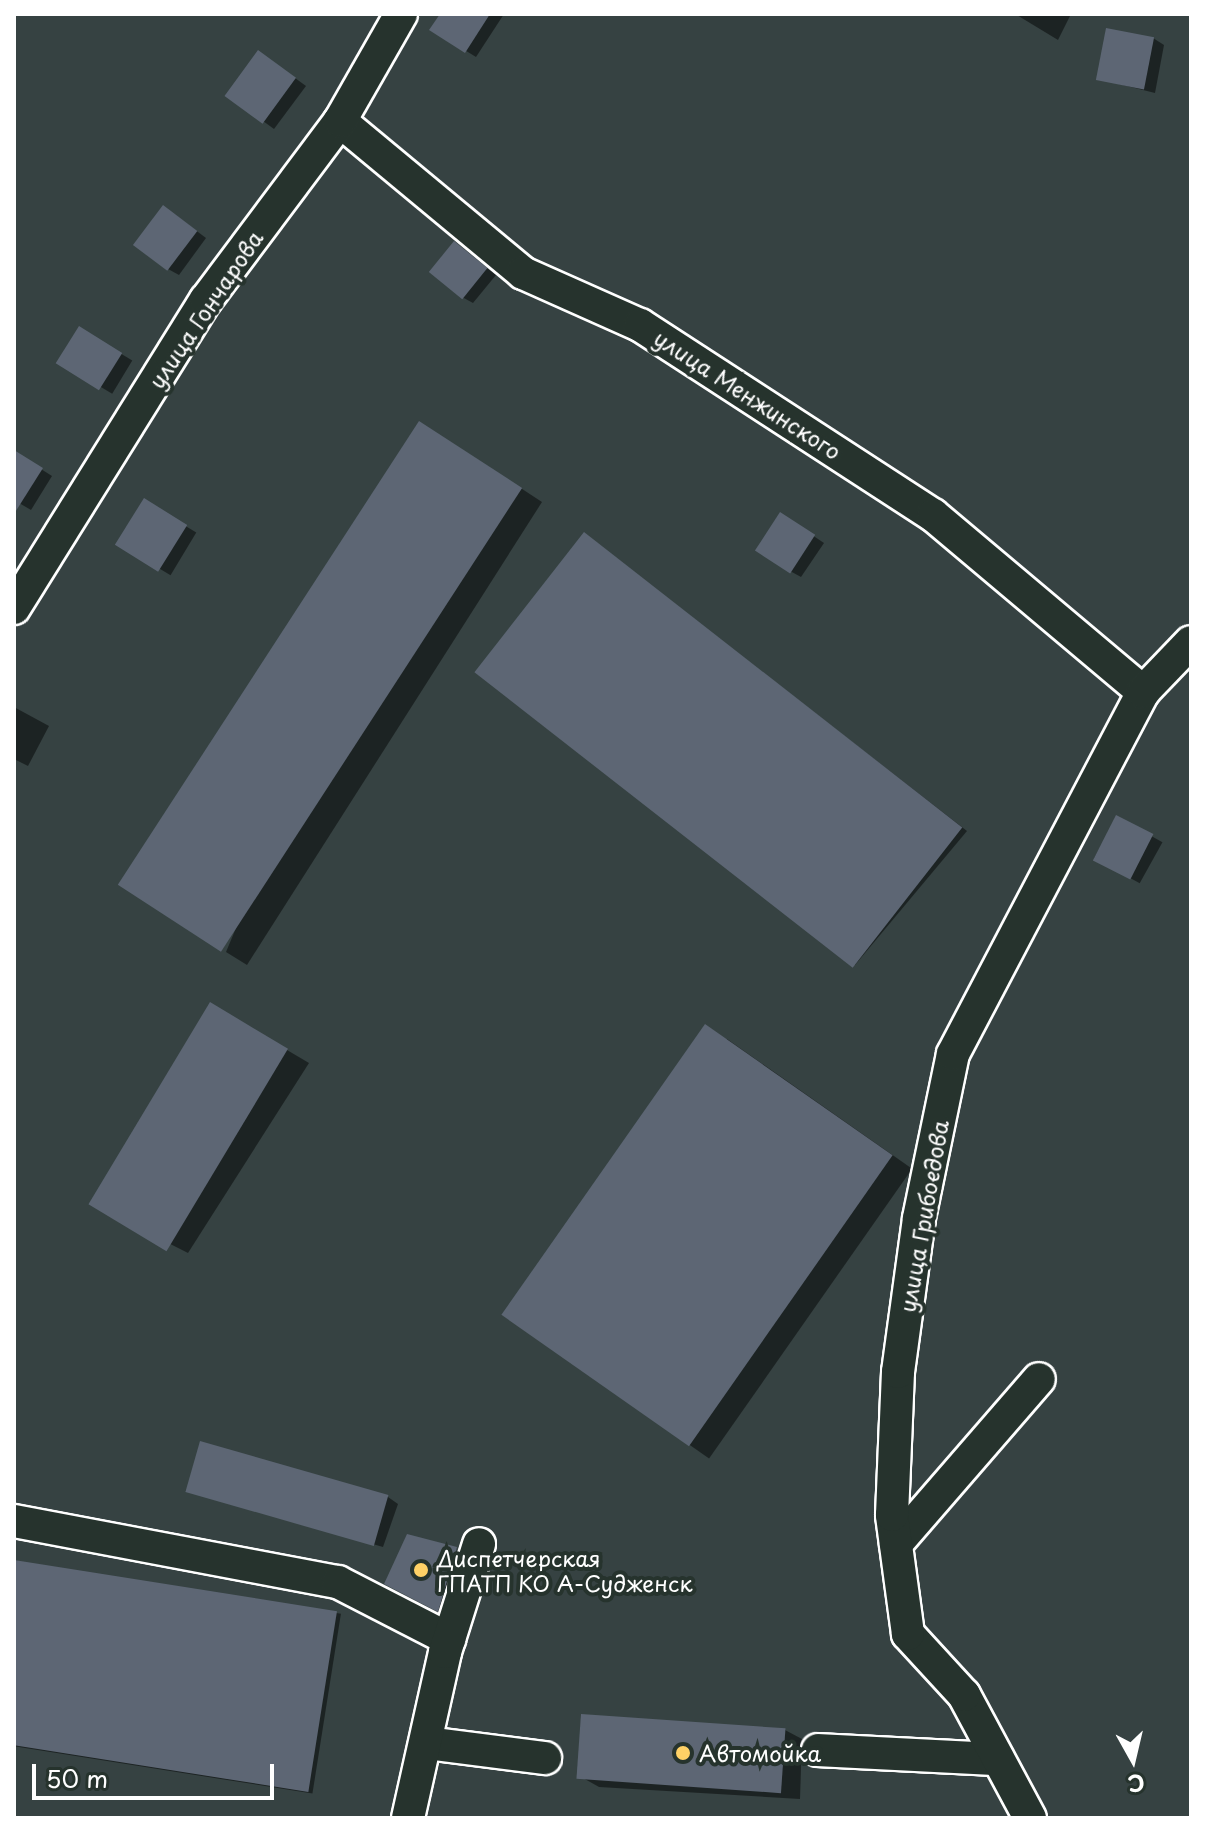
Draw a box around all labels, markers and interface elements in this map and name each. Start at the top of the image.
street label: улица Гончарова [142,225,268,393]
street label: улица Менжинского [649,324,847,464]
street label: улица Грибоедова [893,1117,953,1315]
place label: Диспетчерская ГПАТП КО А-Судженск [437,1544,696,1596]
marker: Диспетчерская ГПАТП КО А-Судженск [412,1561,430,1579]
north arrow [1093,1720,1173,1800]
place label: Автомойка [699,1740,821,1766]
marker: Автомойка [674,1744,692,1762]
scale bar [36,1748,278,1798]
text: 50 m [46,1760,108,1796]
text: С [1126,1767,1147,1802]

